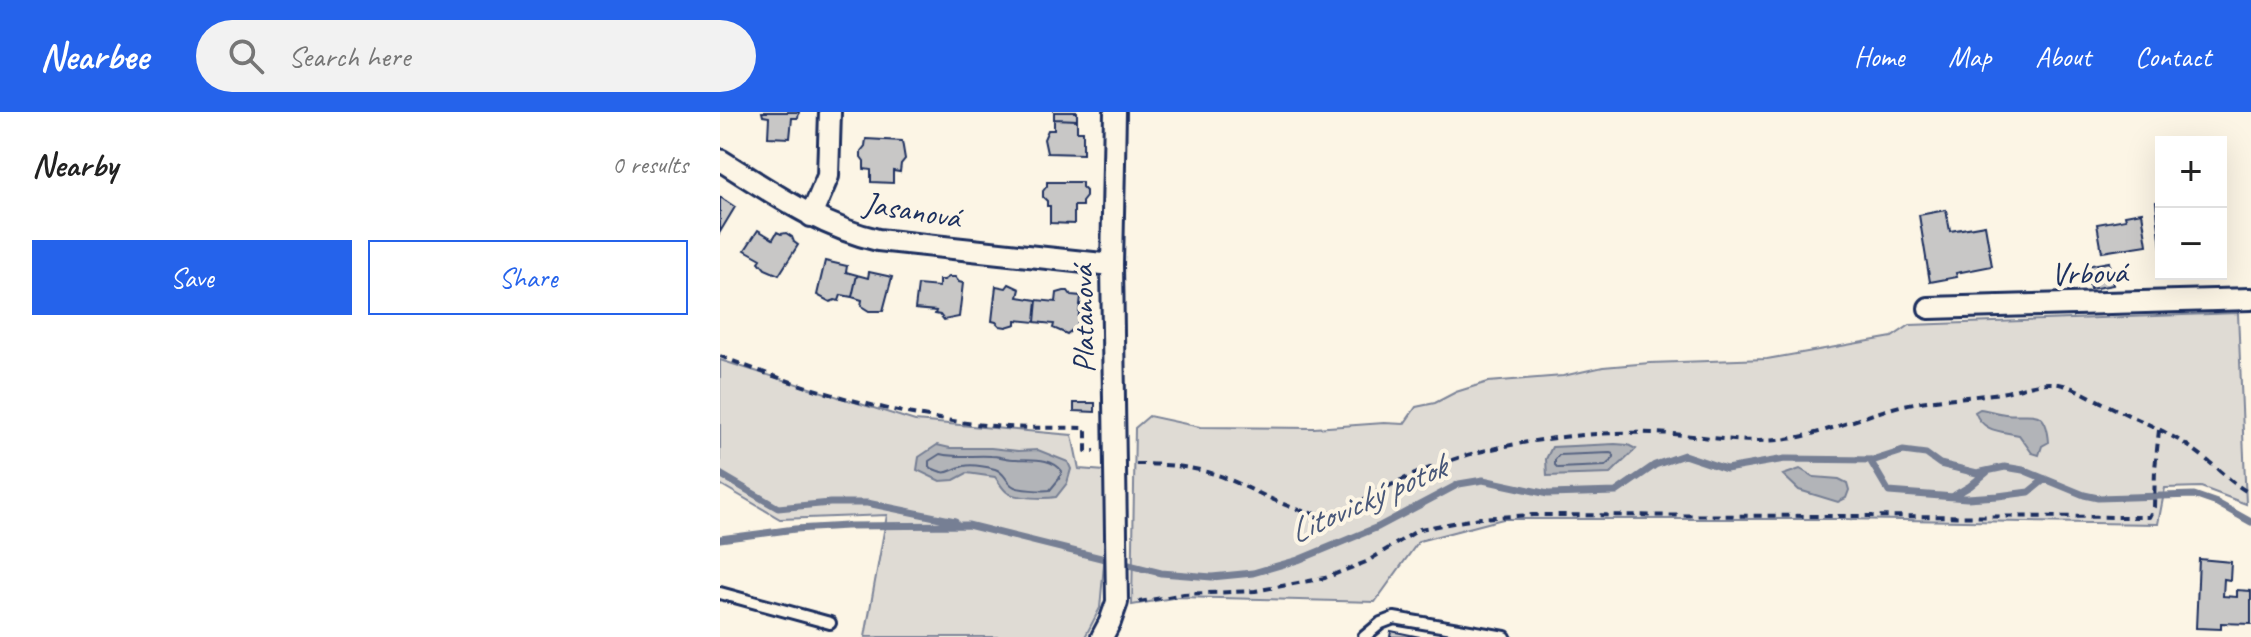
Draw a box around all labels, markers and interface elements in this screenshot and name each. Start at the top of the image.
search box [196,20,756,92]
text: Nearbee [40,33,148,80]
icon: search [224,34,268,78]
text: Search here [288,37,410,75]
text: Home [1854,39,1904,74]
text: Map [1948,39,1991,74]
text: About [2035,39,2091,74]
text: Contact [2135,39,2211,74]
map controls [2155,136,2227,280]
button: + [2155,136,2227,208]
text: Nearby [32,143,118,186]
text: 0 results [612,148,688,181]
street label: Jasanová [859,182,966,238]
button: − [2155,208,2227,280]
button: Save [32,240,352,315]
button: Share [368,240,688,315]
street label: Vrbová [2050,251,2131,295]
street label: Platanová [1062,262,1104,373]
water label: Litovický potok [1282,443,1458,553]

